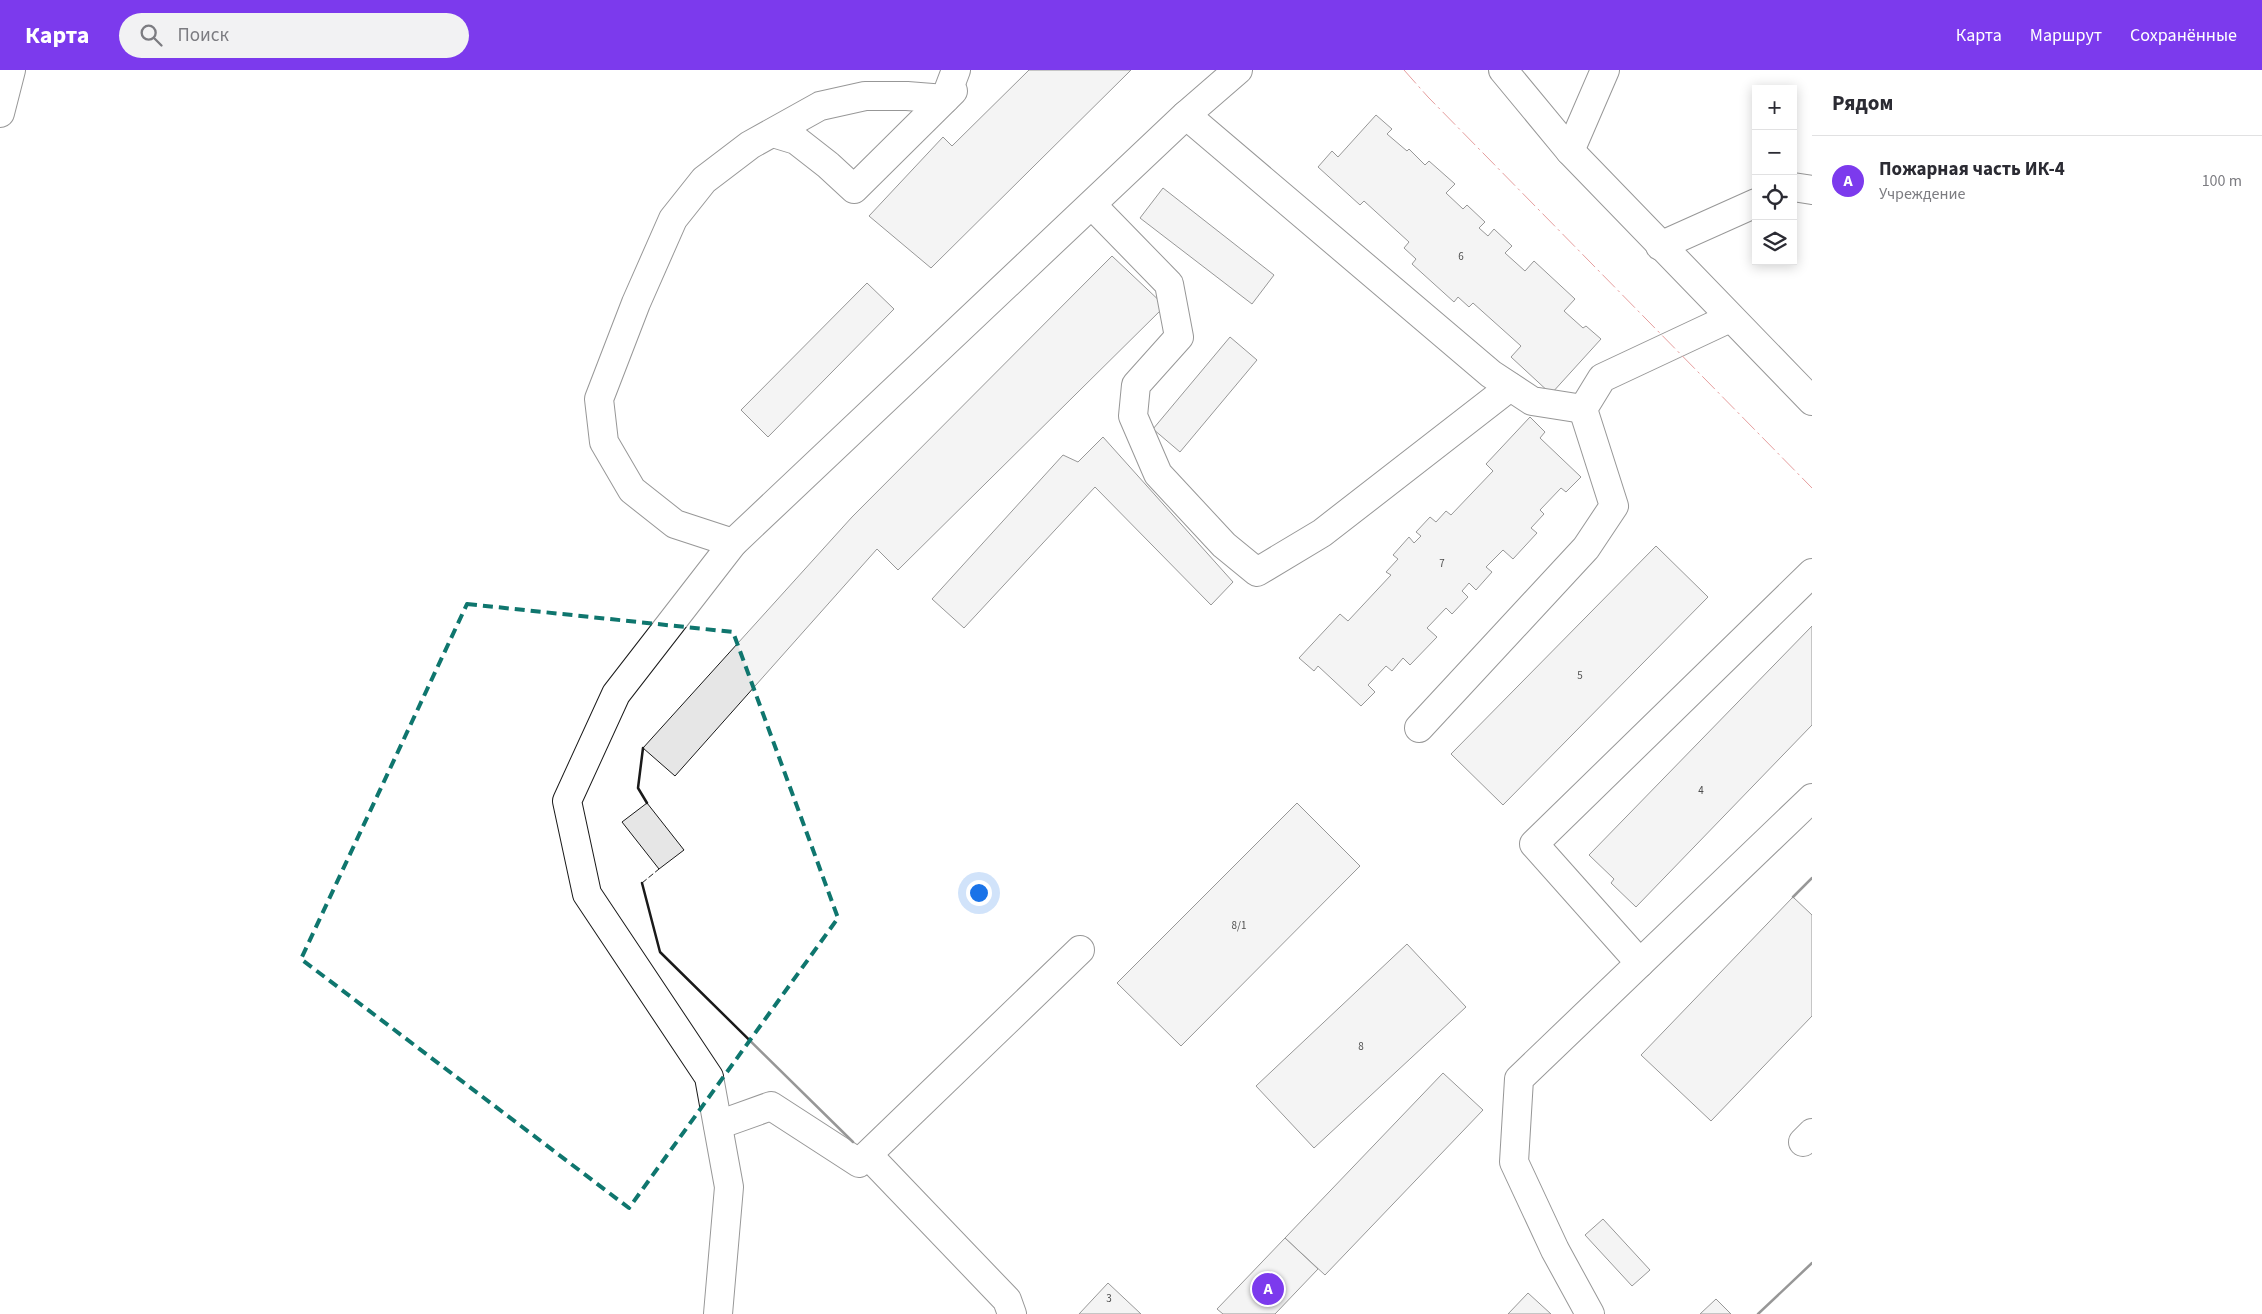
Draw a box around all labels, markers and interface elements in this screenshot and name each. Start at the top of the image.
search box [119,13,469,58]
text: Карта [25,18,89,53]
icon: search [137,21,165,49]
text: Поиск [177,22,229,49]
text: Карта [1956,23,2002,48]
text: Маршрут [2030,23,2102,48]
text: Сохранённые [2130,23,2237,48]
map controls [1752,85,1797,265]
button: + [1752,85,1797,130]
text: Рядом [1832,88,1893,118]
button: − [1752,130,1797,175]
text: Пожарная часть ИК-4 [1879,156,2065,183]
text: A [1843,170,1853,192]
text: 100 m [2202,170,2242,192]
button: locate [1752,175,1797,220]
text: Учреждение [1879,183,1966,205]
button: layers [1752,220,1797,265]
house number: 6 [1458,249,1464,264]
house number: 7 [1439,556,1445,571]
house number: 5 [1577,668,1583,683]
house number: 4 [1698,783,1704,798]
your location [966,880,992,906]
house number: 8/1 [1232,918,1246,933]
house number: 8 [1358,1039,1364,1054]
pin: A [1252,1270,1284,1308]
house number: 3 [1106,1291,1112,1306]

